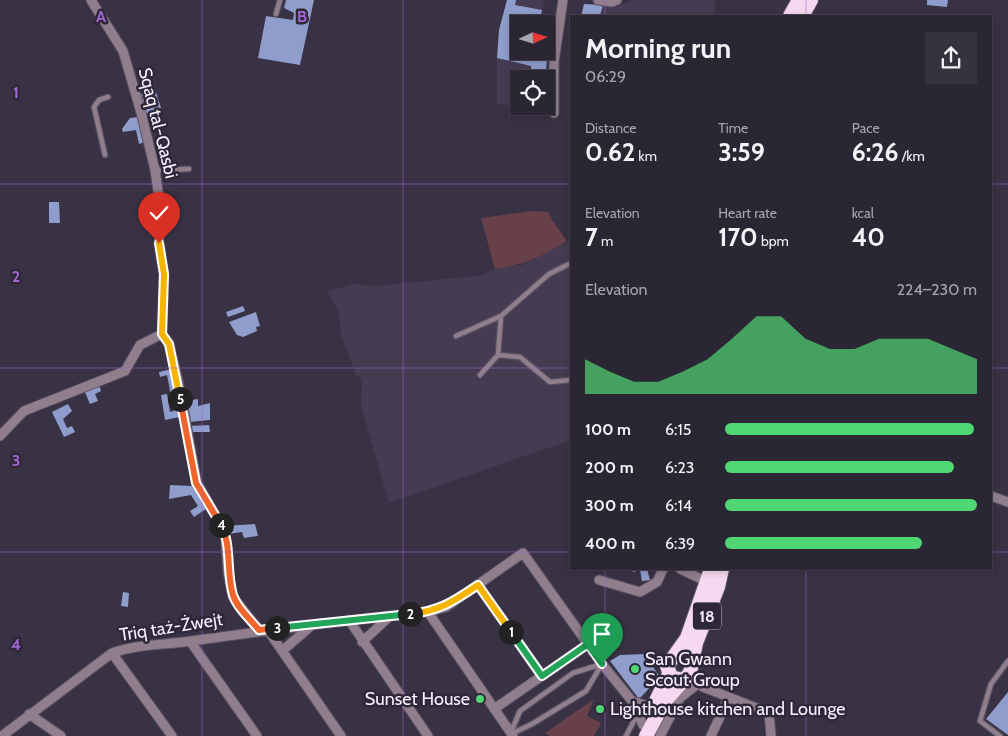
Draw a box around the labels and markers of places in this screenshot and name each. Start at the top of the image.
pin [138,192,180,243]
pin: 5 [168,386,192,412]
pin: 4 [208,512,234,538]
pin: 2 [398,602,422,626]
pin [581,613,623,664]
pin: 3 [264,616,290,640]
pin: 1 [498,620,524,644]
place label: San Gwann Scout Group [645,648,740,691]
marker: San Gwann Scout Group [629,663,641,675]
place label: Sunset House [365,688,470,710]
marker: Sunset House [474,693,486,705]
place label: Lighthouse kitchen and Lounge [610,698,846,720]
marker: Lighthouse kitchen and Lounge [594,703,606,715]

